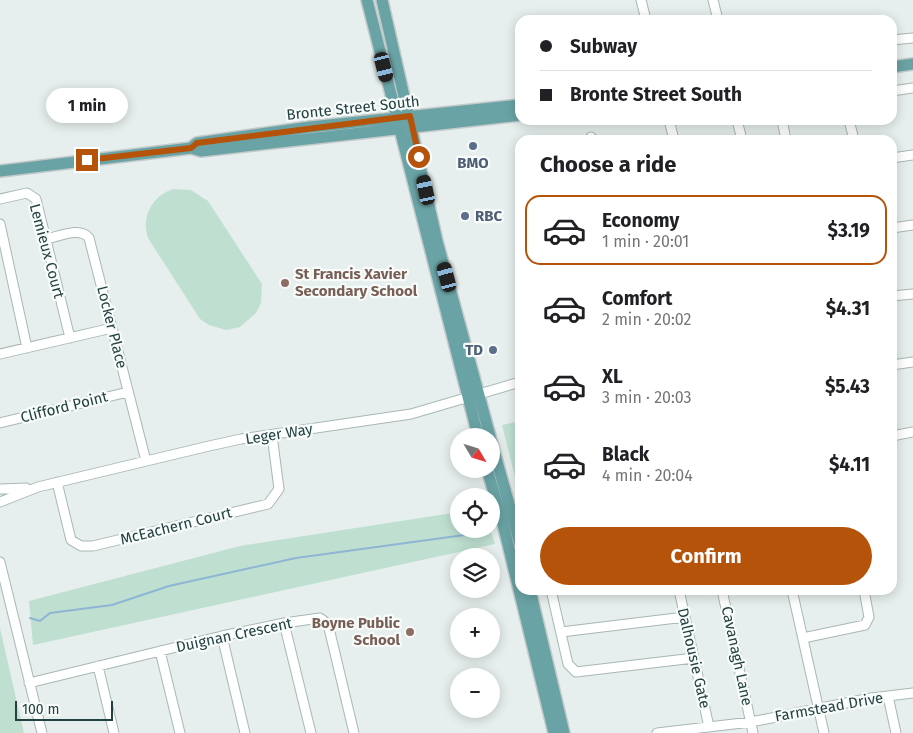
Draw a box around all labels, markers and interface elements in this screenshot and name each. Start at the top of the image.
text: Subway [570,35,637,58]
car [373,51,394,83]
text: Bronte Street South [570,83,742,106]
callout: 1 min [46,88,128,122]
street label: Bronte Street South [285,92,421,124]
text: 1 min [68,96,106,115]
marker: BMO [467,140,479,152]
route start [408,146,430,168]
route end [76,149,98,171]
text: Choose a ride [540,151,676,178]
place label: BMO [457,154,489,172]
car [415,174,436,206]
street label: Lemieux Court [26,202,68,301]
place label: RBC [475,207,503,225]
icon: car [542,208,587,253]
text: Economy [602,209,679,232]
marker: RBC [459,210,471,222]
text: $3.19 [828,219,870,242]
text: 1 min · 20:01 [602,232,689,251]
car [435,261,458,293]
place label: St Francis Xavier Secondary School [295,265,418,300]
marker: St Francis Xavier Secondary School [279,277,291,289]
street label: Locker Place [93,284,131,370]
icon: car [542,286,587,331]
text: Comfort [602,287,672,310]
text: $4.31 [826,297,870,320]
text: 2 min · 20:02 [602,310,691,329]
place label: TD [465,341,483,359]
marker: TD [487,344,499,356]
icon: car [542,364,587,409]
text: XL [602,365,623,388]
text: $5.43 [825,375,870,398]
street label: Clifford Point [19,387,110,427]
text: 3 min · 20:03 [602,388,692,407]
street label: Leger Way [244,420,315,448]
north arrow [450,428,500,478]
map controls [450,428,500,718]
icon: car [542,442,587,487]
text: Black [602,443,649,466]
text: $4.11 [829,453,870,476]
text: 4 min · 20:04 [602,466,693,485]
button: locate [450,488,500,538]
street label: McEachern Court [118,503,234,549]
button: Confirm [540,527,872,585]
button: layers [450,548,500,598]
street label: Cavanagh Lane [718,605,756,707]
street label: Dalhousie Gate [674,606,714,710]
button: + [450,608,500,658]
street label: Duignan Crescent [174,614,294,656]
place label: Boyne Public School [312,614,401,649]
marker: Boyne Public School [404,626,416,638]
button: − [450,668,500,718]
street label: Farmstead Drive [773,689,885,725]
scale bar [15,698,112,721]
text: 100 m [22,701,59,718]

